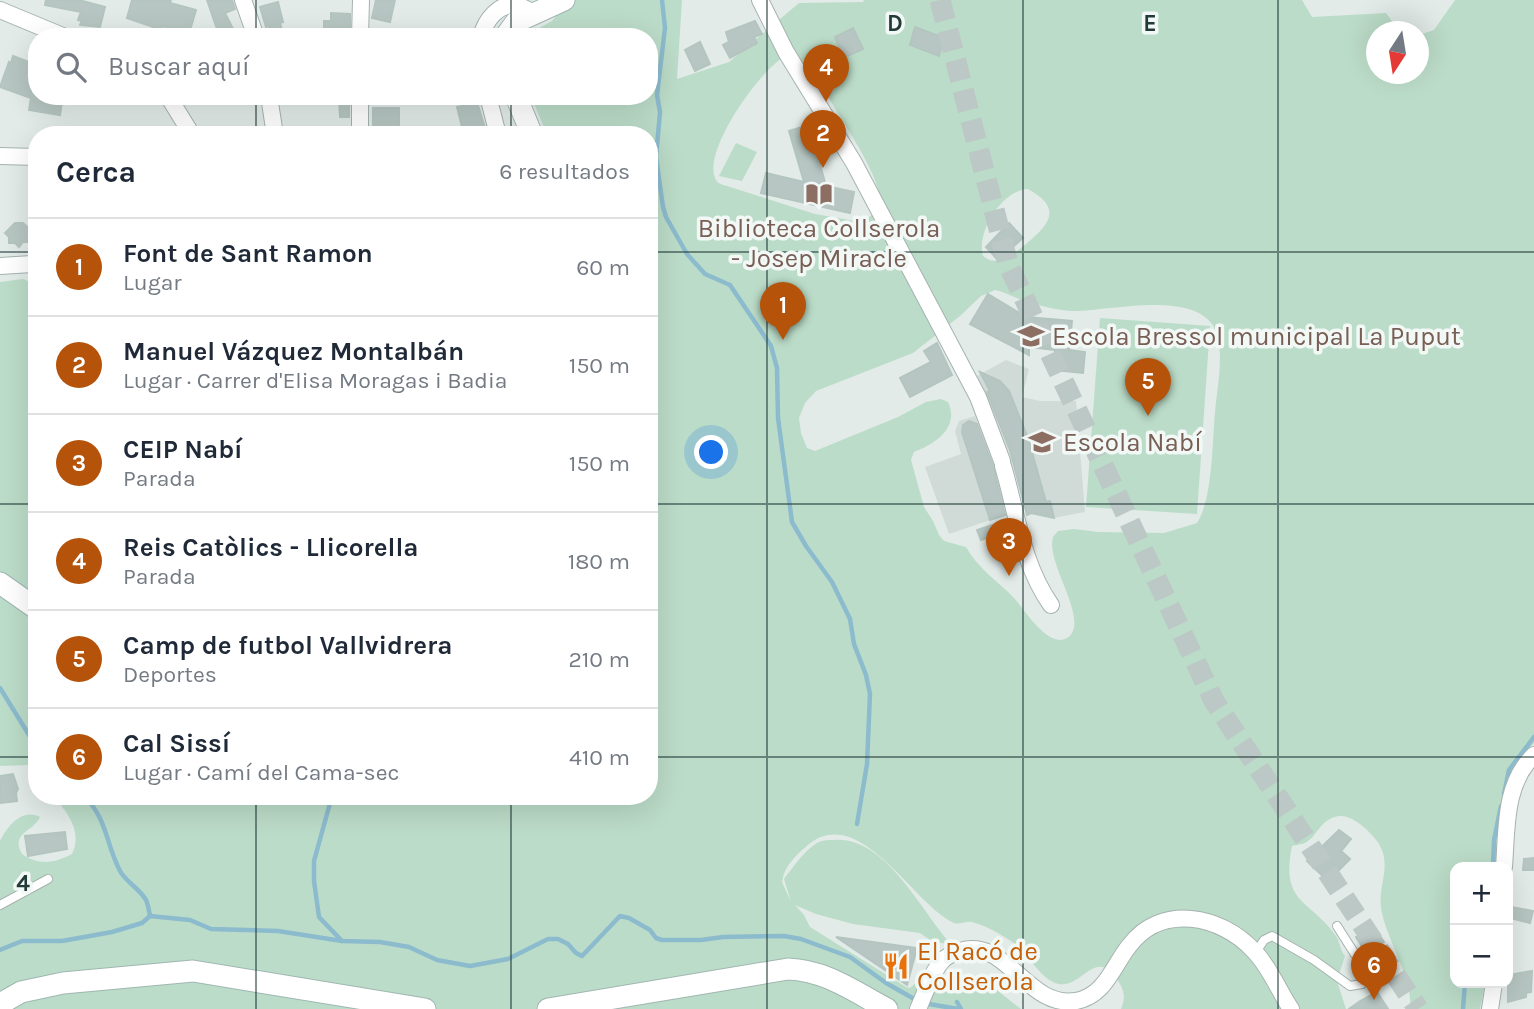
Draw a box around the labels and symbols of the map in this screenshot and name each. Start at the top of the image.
text: D [887,10,903,37]
text: E [1143,10,1157,37]
north arrow [1366,21,1429,84]
pin: 4 [803,44,849,102]
pin: 2 [800,110,846,168]
library icon: Biblioteca Collserola - Josep Miracle [804,179,834,209]
place label: Biblioteca Collserola - Josep Miracle [698,213,940,274]
pin: 1 [760,282,806,340]
school or university icon: Escola Bressol municipal La Puput [1016,321,1046,351]
place label: Escola Bressol municipal La Puput [1052,321,1461,352]
pin: 5 [1125,358,1171,416]
school or university icon: Escola Nabí [1027,427,1057,457]
place label: Escola Nabí [1063,427,1202,458]
your location [694,435,728,469]
pin: 3 [986,518,1032,576]
text: 4 [16,870,30,897]
place label: El Racó de Collserola [917,936,1038,997]
pin: 6 [1351,942,1397,1000]
restaurant icon: El Racó de Collserola [881,951,911,981]

